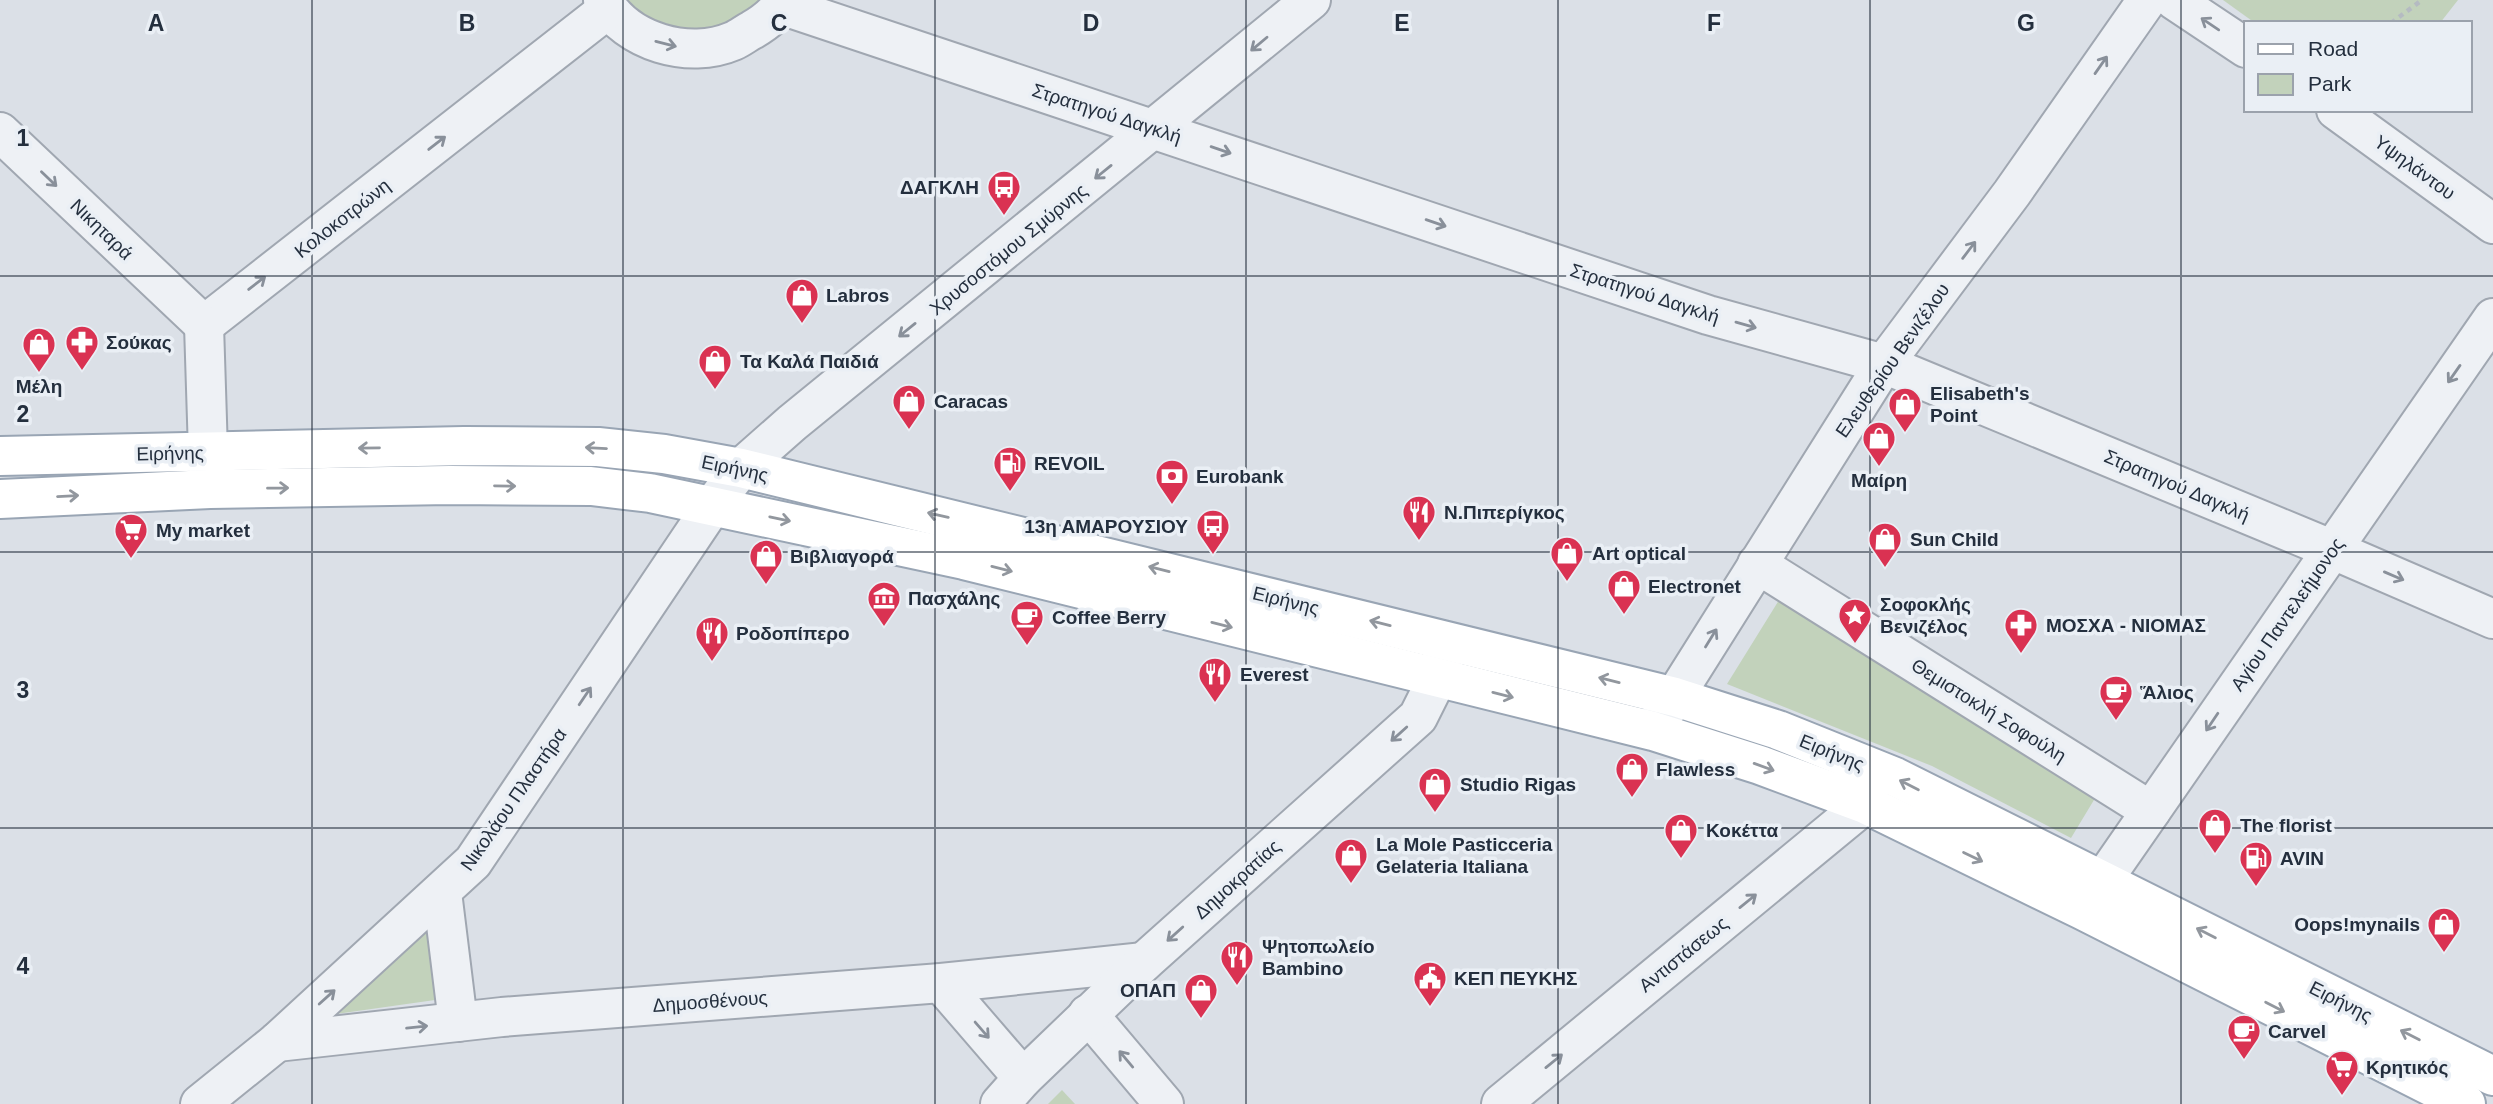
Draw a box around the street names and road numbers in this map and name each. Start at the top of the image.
street label: Στρατηγού Δαγκλή [1030,79,1184,148]
street label: Υψηλάντου [2370,131,2459,204]
street label: Κολοκοτρώνη [290,175,394,262]
street label: Χρυσοστόμου Σμύρνης [925,179,1091,319]
street label: Νικηταρά [66,195,137,264]
street label: Στρατηγού Δαγκλή [1568,259,1722,328]
street label: Ελευθερίου Βενιζέλου [1831,279,1954,441]
street label: Ειρήνης [136,442,204,465]
street label: Στρατηγού Δαγκλή [2101,445,2253,526]
street label: Ειρήνης [700,451,770,486]
street label: Αγίου Παντελεήμονος [2227,534,2348,695]
street label: Ειρήνης [1251,582,1321,619]
street label: Θεμιστοκλή Σοφούλη [1908,654,2070,767]
street label: Νικολάου Πλαστήρα [456,724,571,875]
street label: Ειρήνης [1797,730,1867,775]
street label: Δημοκρατίας [1190,835,1284,923]
street label: Αντιστάσεως [1635,912,1732,996]
street label: Ειρήνης [2306,977,2376,1026]
street label: Δημοσθένους [652,987,768,1016]

